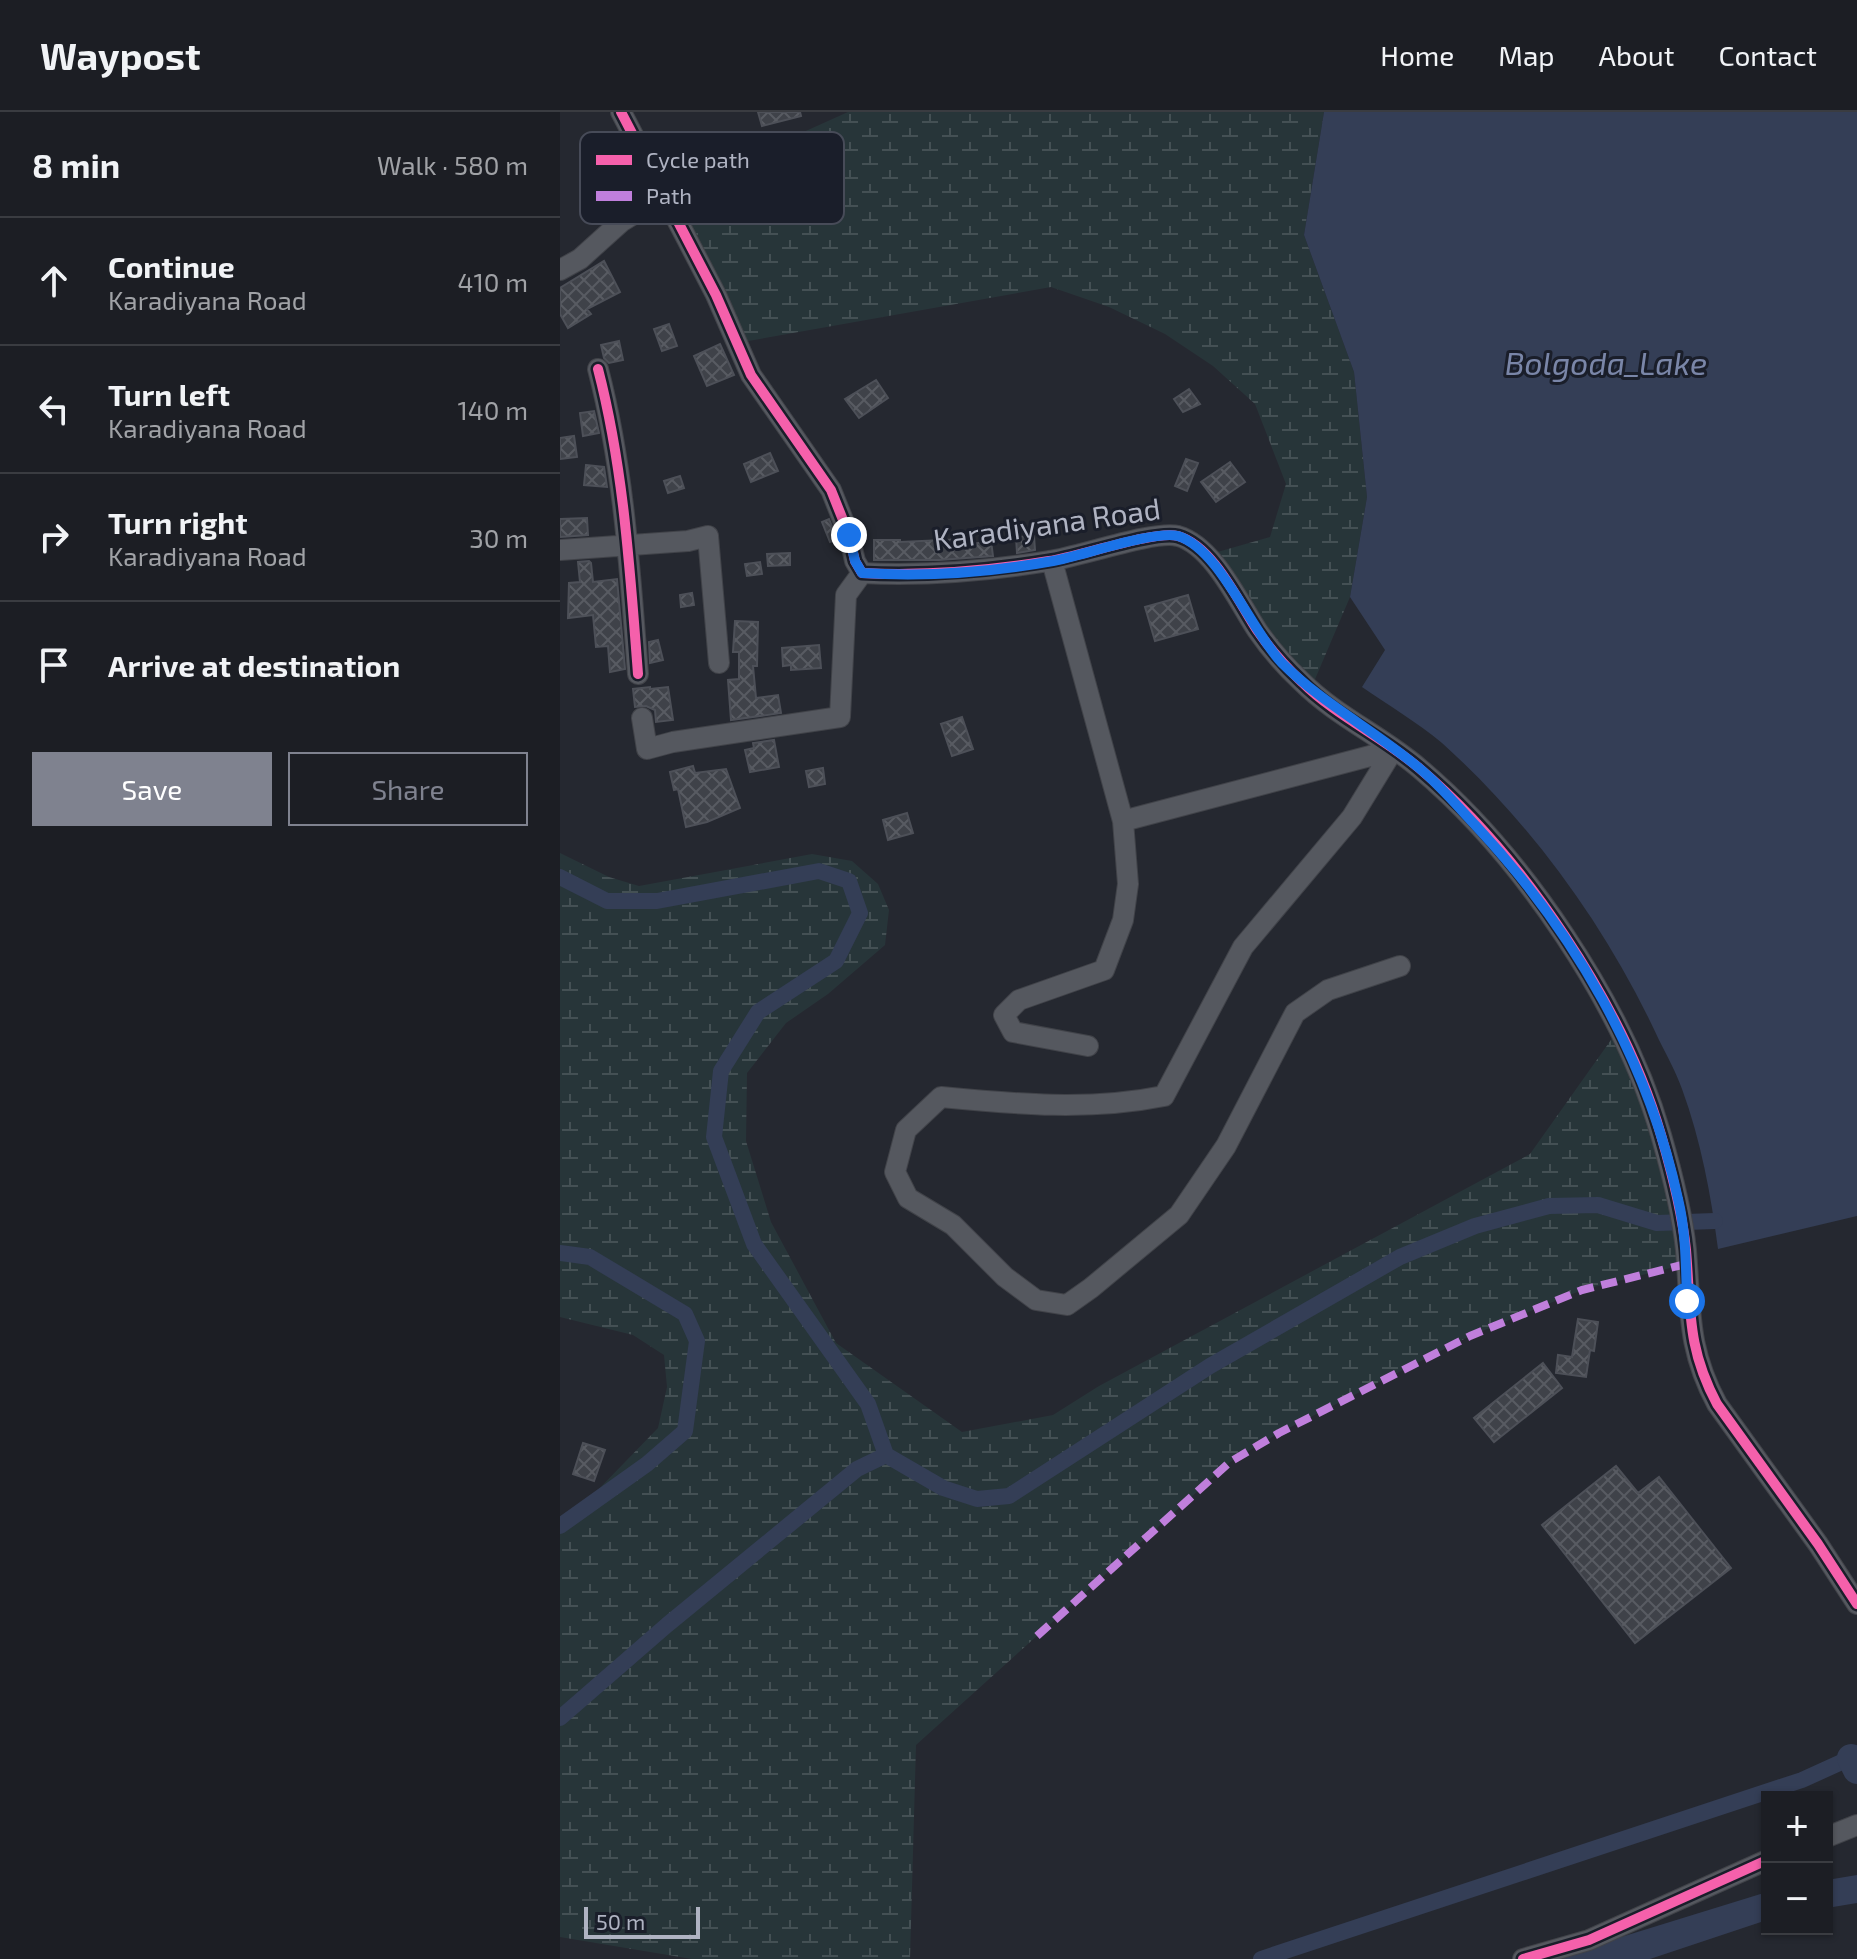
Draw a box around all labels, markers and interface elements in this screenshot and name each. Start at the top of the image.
text: Waypost [40,32,201,78]
text: Home [1380,38,1454,72]
text: Map [1498,38,1555,72]
text: About [1599,38,1674,72]
text: Contact [1718,38,1817,72]
legend [580,132,844,224]
text: 8 min [32,144,120,185]
text: Cycle path [646,146,750,172]
text: Walk · 580 m [377,149,528,180]
text: Path [646,182,692,208]
text: Continue [108,248,235,284]
icon: ahead [32,259,76,303]
text: 410 m [457,266,528,297]
text: Karadiyana Road [108,284,307,315]
water label: Bolgoda_Lake [1505,343,1707,382]
text: Turn left [108,376,230,412]
icon: left [32,387,76,431]
text: 140 m [457,394,528,425]
text: Karadiyana Road [108,412,307,443]
street label: Karadiyana Road [931,489,1163,557]
text: Turn right [108,504,248,540]
icon: right [32,515,76,559]
route end [831,517,867,553]
text: 30 m [469,522,528,553]
text: Karadiyana Road [108,540,307,571]
icon: arrive [32,643,76,687]
text: Arrive at destination [108,647,400,683]
button: Save [32,752,272,826]
button: Share [288,752,528,826]
route start [1669,1283,1705,1319]
map controls [1761,1791,1833,1935]
button: + [1761,1791,1833,1863]
button: − [1761,1863,1833,1935]
scale bar [584,1903,700,1939]
text: 50 m [596,1908,645,1934]

